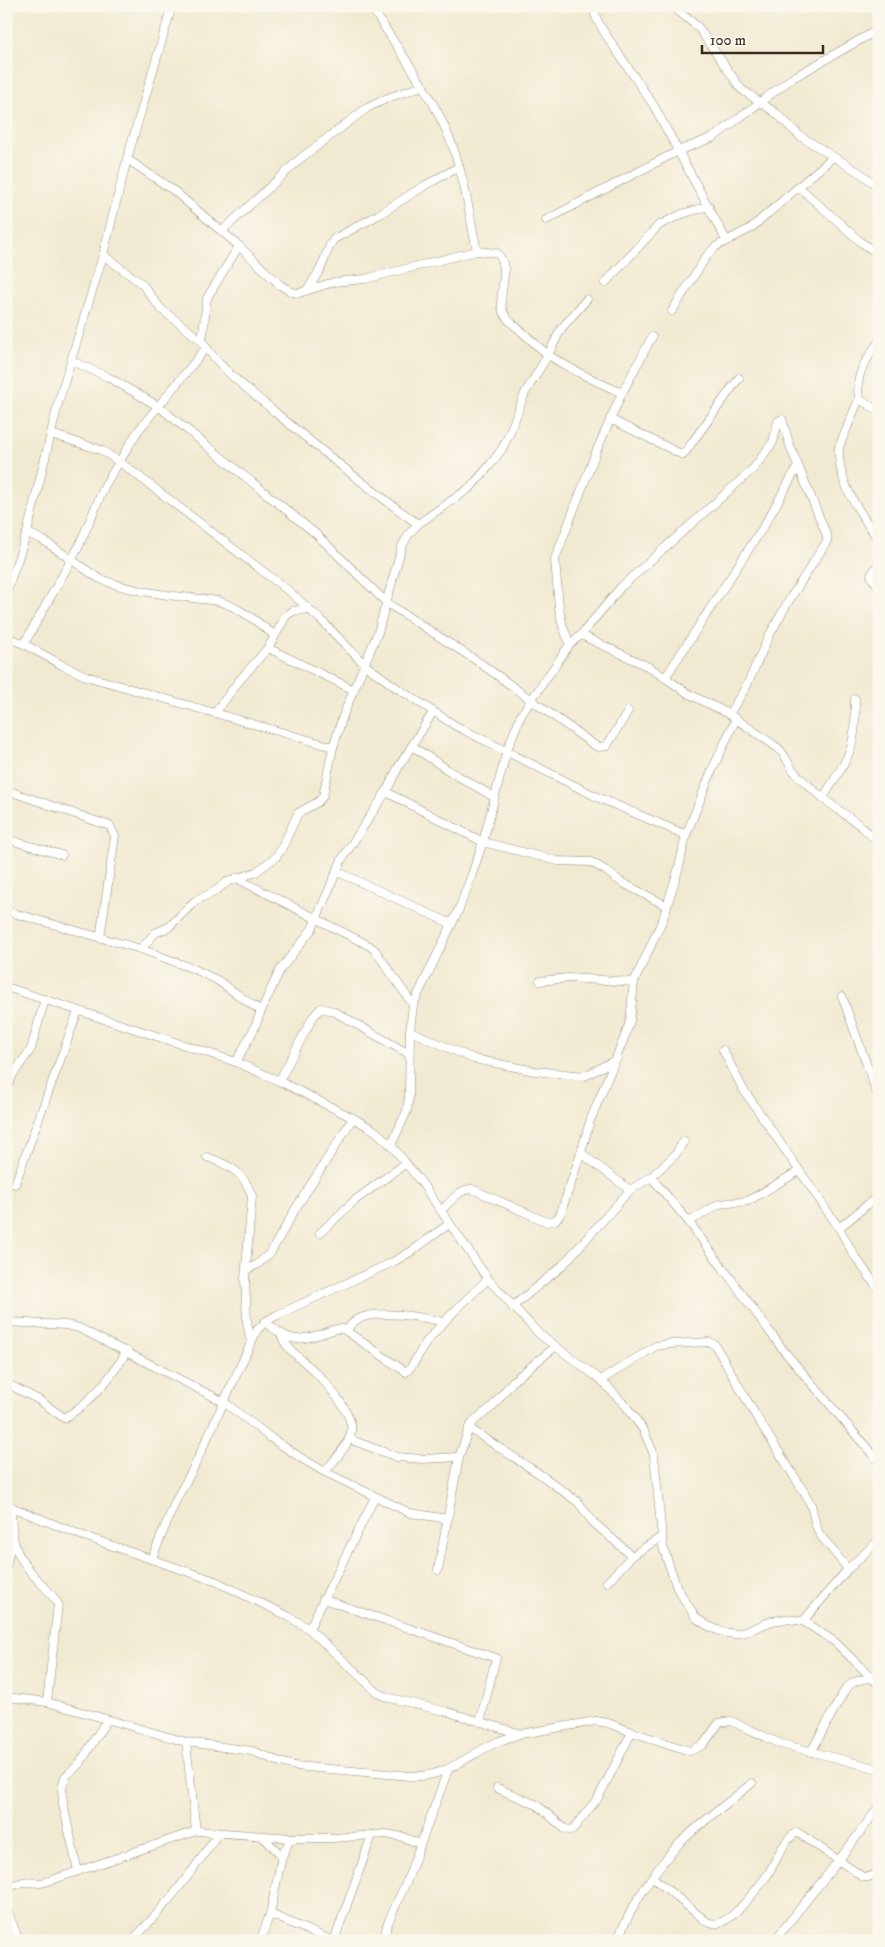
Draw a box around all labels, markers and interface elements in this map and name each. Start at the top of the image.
scale bar [702,22,824,54]
text: 100 m [710,31,746,50]

